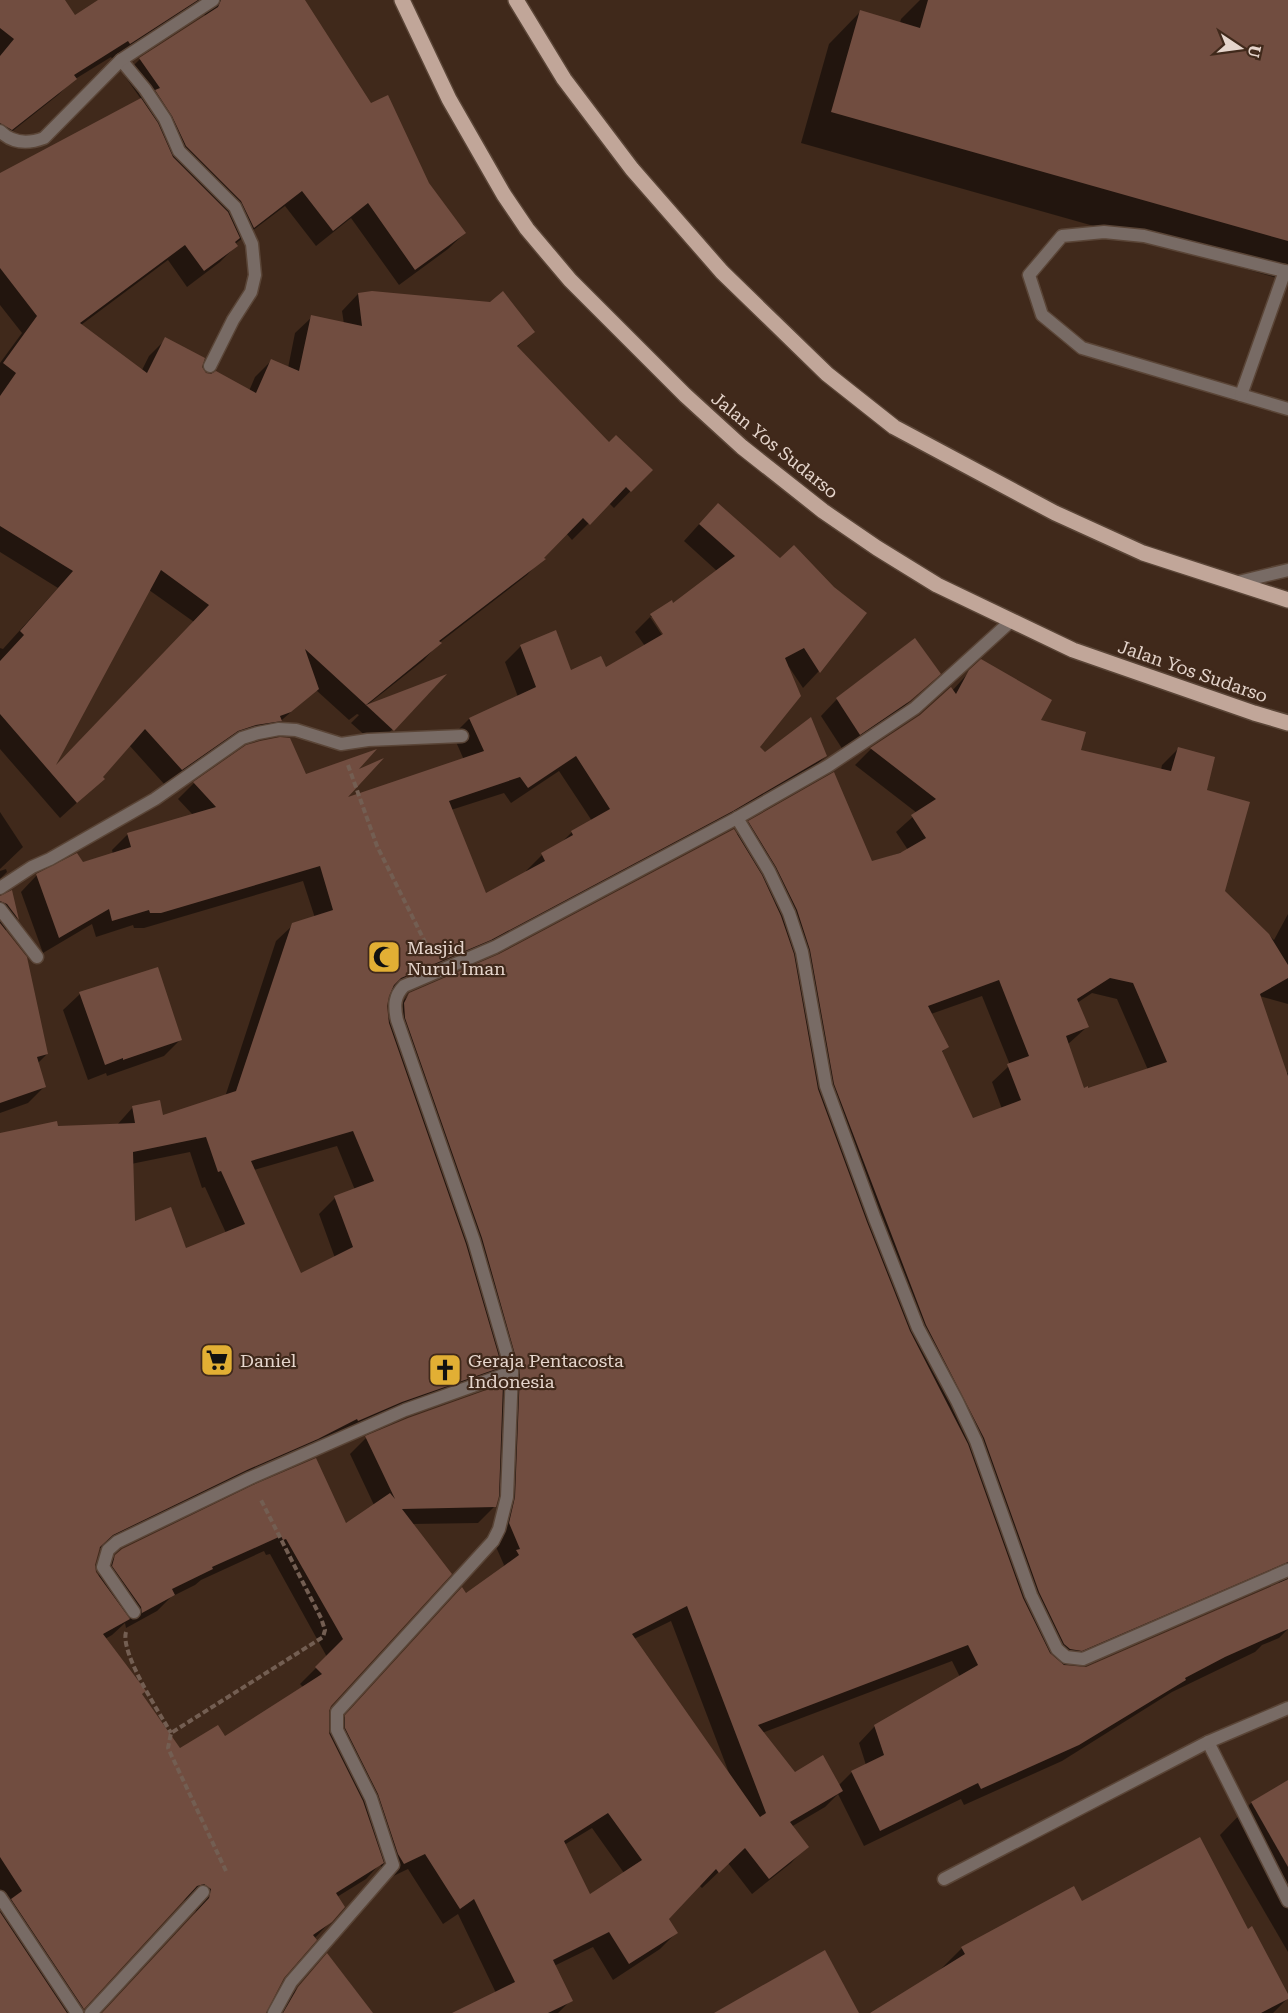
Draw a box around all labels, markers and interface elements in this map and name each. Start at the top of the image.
north arrow [1210,18,1270,78]
text: U [1243,43,1265,59]
street label: Jalan Yos Sudarso [707,388,843,502]
street label: Jalan Yos Sudarso [1115,636,1271,706]
place label: Masjid Nurul Iman [407,937,506,979]
mosque icon: Masjid Nurul Iman [366,939,402,975]
supermarket icon: Daniel [199,1342,235,1378]
place label: Daniel [240,1350,297,1371]
place label: Geraja Pentacosta Indonesia [468,1350,624,1392]
church icon: Geraja Pentacosta Indonesia [427,1352,463,1388]

